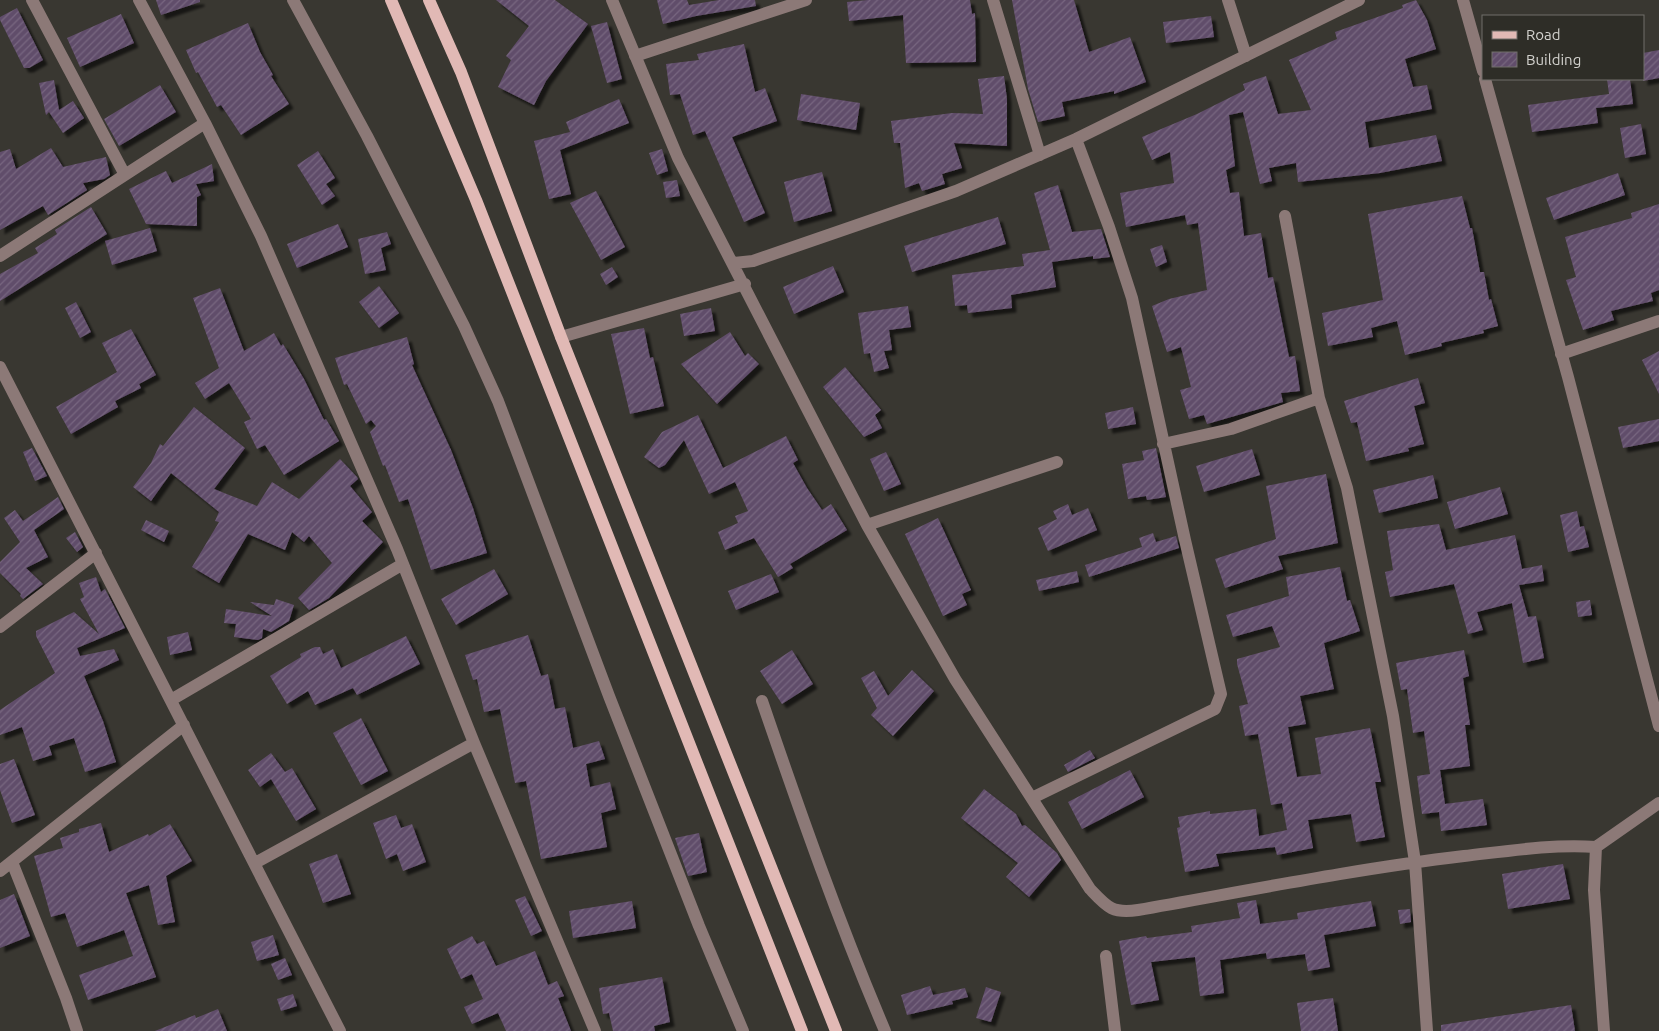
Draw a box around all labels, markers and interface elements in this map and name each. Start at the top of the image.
legend [1482,15,1644,80]
text: Road [1526,26,1561,43]
text: Building [1526,51,1581,68]

